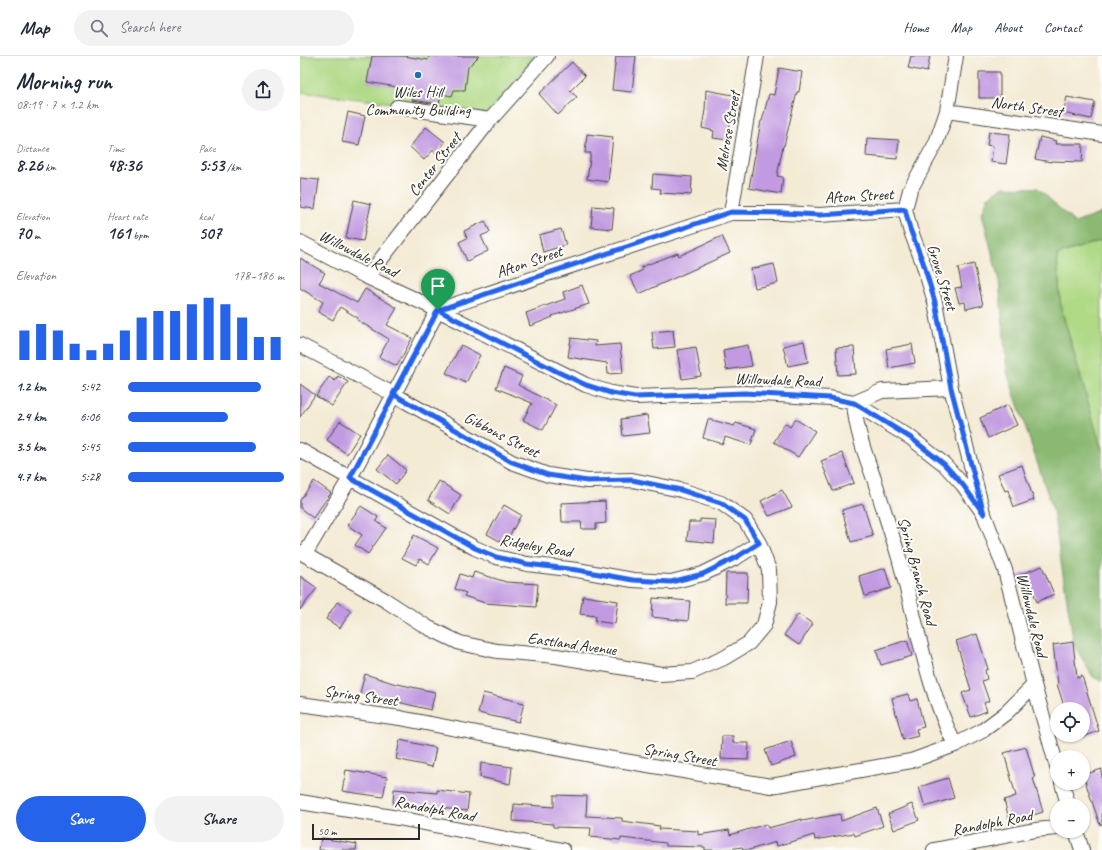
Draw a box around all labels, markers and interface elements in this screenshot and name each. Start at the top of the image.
search box [74,10,354,46]
text: Map [20,16,50,40]
icon: search [88,17,110,39]
text: Search here [120,18,181,37]
text: Home [903,19,929,36]
text: Map [951,19,972,36]
text: About [994,19,1022,36]
text: Contact [1044,19,1082,36]
text: Morning run [16,68,112,96]
button: share [242,69,284,111]
marker: Wiles Hill Community Building [413,70,423,80]
place label: Wiles Hill Community Building [366,82,472,120]
street label: Melrose Street [711,87,745,172]
street label: North Street [990,92,1067,122]
text: 08:19 · 7 × 1.2 km [16,97,99,113]
street label: Center Street [404,127,467,200]
text: Distance [16,141,49,155]
text: Time [107,141,124,155]
text: Pace [199,141,216,155]
text: 8.26 [16,155,43,176]
text: 48:36 [107,155,142,176]
text: 5:53 [199,155,224,176]
text: km [43,160,56,174]
text: /km [224,160,241,174]
street label: Afton Street [824,184,896,208]
text: Elevation [16,209,50,223]
text: Heart rate [107,209,147,223]
text: kcal [199,209,213,223]
text: 70 [16,223,31,244]
text: 161 [107,223,131,244]
text: 507 [199,223,221,244]
street label: Willowdale Road [316,225,404,284]
text: m [31,228,40,242]
text: bpm [131,228,148,242]
street label: Afton Street [494,241,567,283]
street label: Grove Street [923,242,962,314]
text: Elevation [16,268,56,284]
text: 178–186 m [233,268,284,284]
pin [421,269,455,310]
icon: arrive [427,275,449,297]
street label: Willowdale Road [735,369,824,392]
text: 1.2 km [16,379,46,395]
text: 5:42 [80,379,100,395]
street label: Gibbons Street [461,407,544,463]
text: 2.4 km [16,409,46,425]
text: 6:06 [80,409,100,425]
text: 3.5 km [16,439,46,455]
text: 5:45 [80,439,100,455]
text: 4.7 km [16,469,46,485]
text: 5:28 [80,469,100,485]
street label: Spring Branch Road [893,515,942,630]
street label: Ridgeley Road [498,530,576,563]
street label: Willowdale Road [1012,571,1053,662]
street label: Eastland Avenue [526,628,619,660]
street label: Spring Street [323,681,401,711]
map controls [1050,702,1090,838]
button: locate [1050,702,1090,742]
street label: Spring Street [642,739,720,772]
button: + [1050,750,1090,790]
street label: Randolph Road [393,791,480,827]
button: Save [16,796,146,842]
button: Share [154,796,284,842]
button: − [1050,798,1090,838]
street label: Randolph Road [950,805,1037,841]
scale bar [312,822,420,841]
text: 50 m [318,824,337,838]

